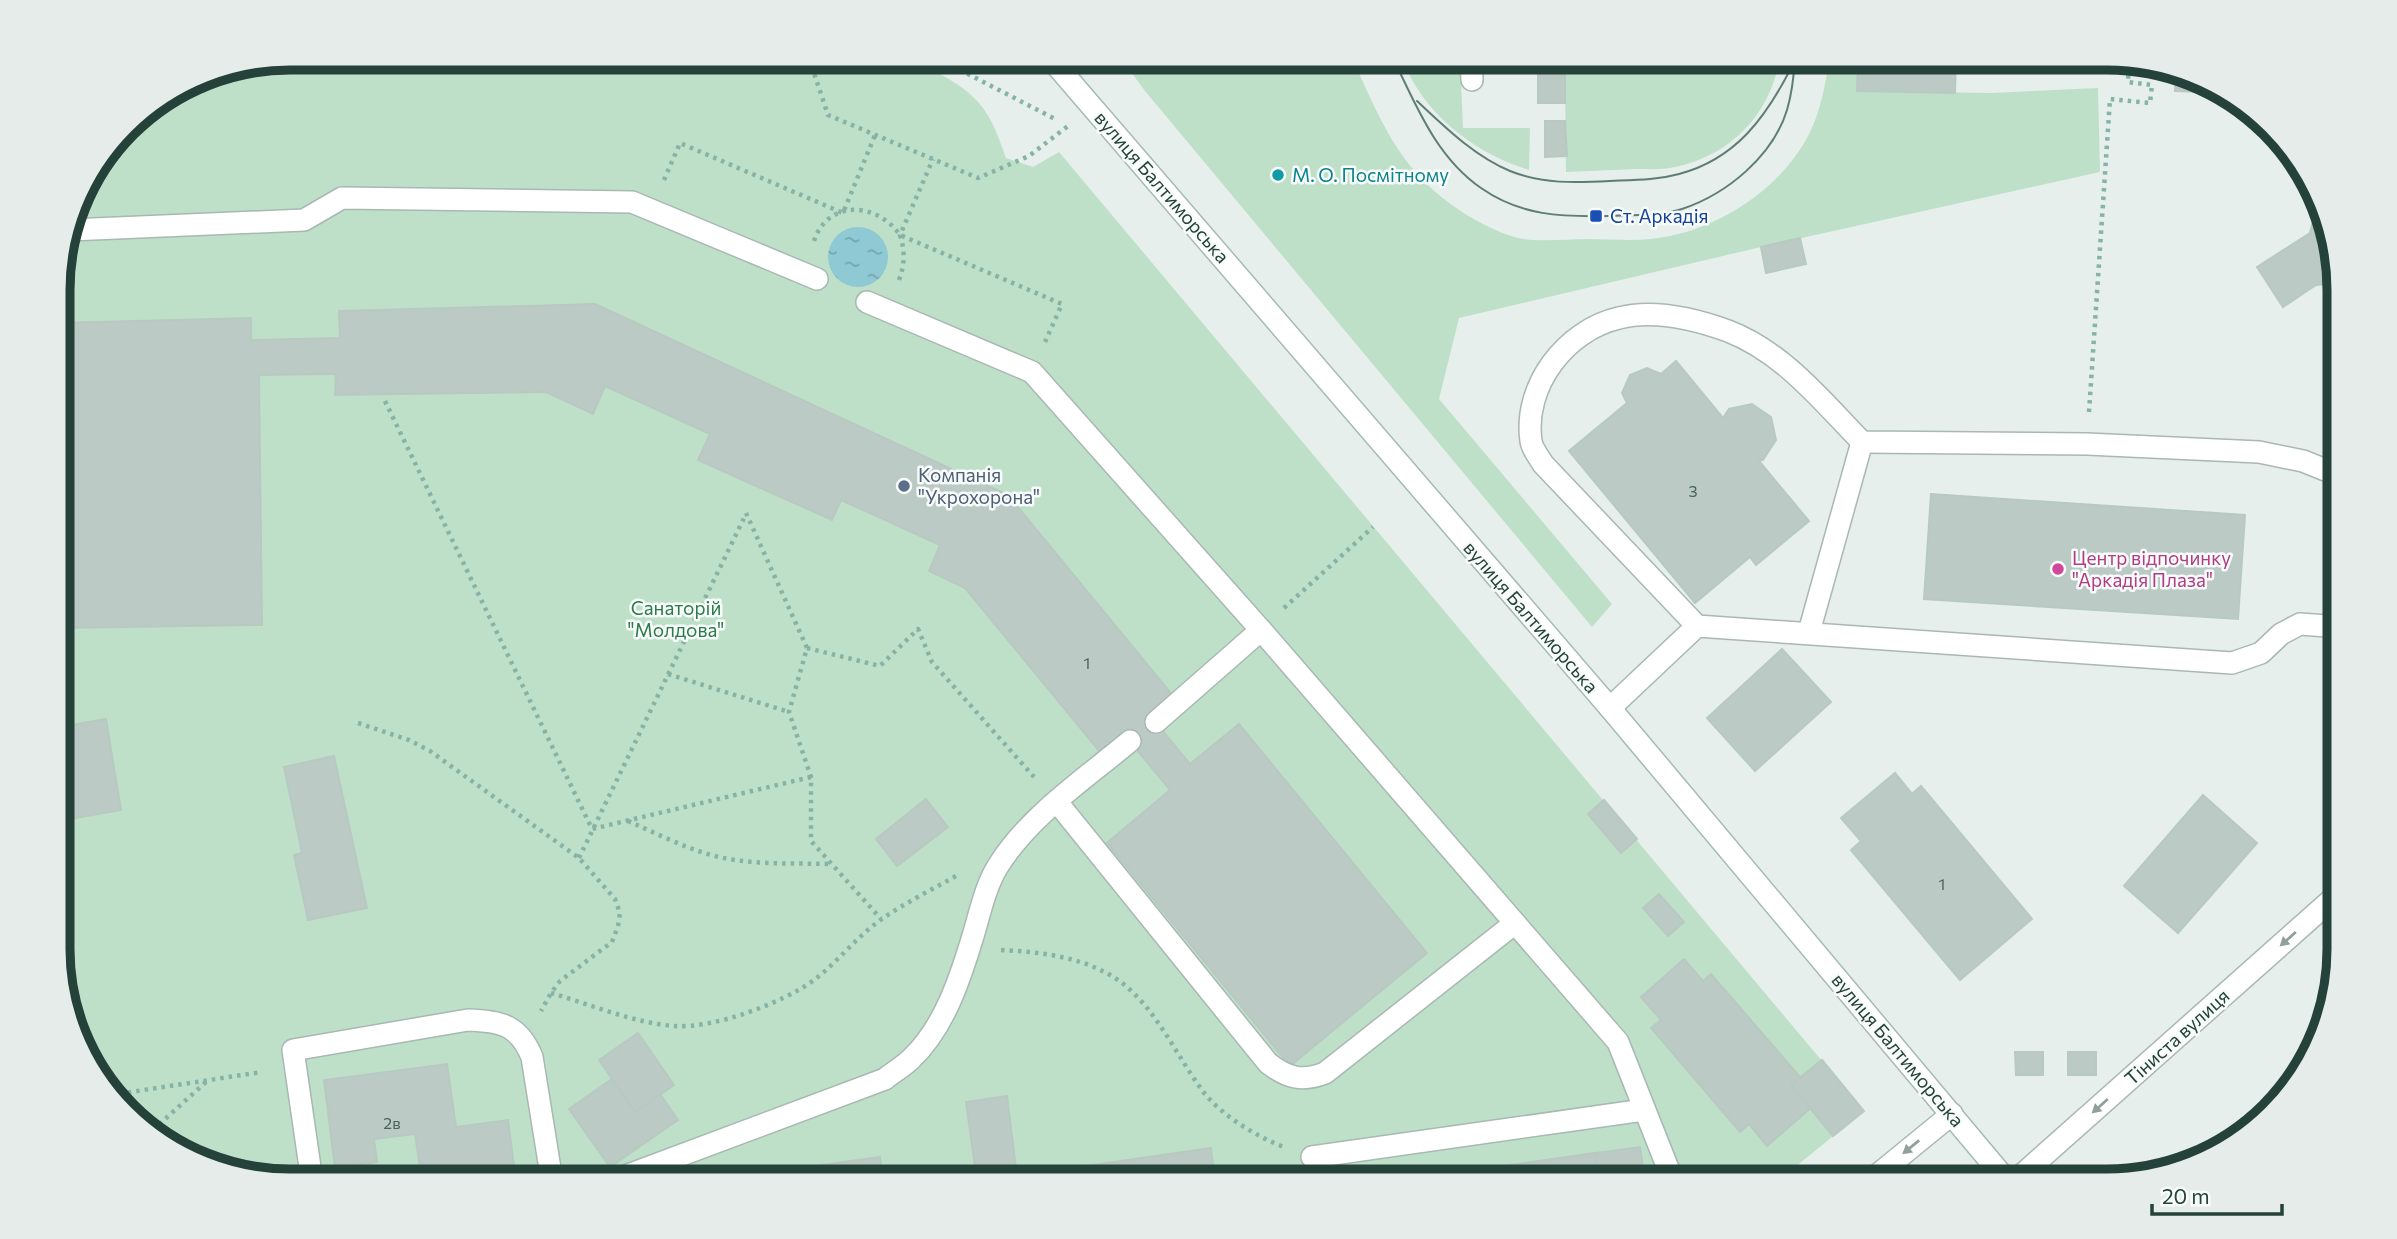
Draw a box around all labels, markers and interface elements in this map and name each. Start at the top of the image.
street label: вулиця Балтиморська [1090,106,1235,267]
place label: М. О. Посмітному [1292,163,1449,186]
marker: М. О. Посмітному [1270,167,1286,183]
place label: Ст. Аркадія [1610,204,1709,227]
marker: Ст. Аркадія [1588,208,1604,224]
place label: Компанія "Укрохорона" [918,463,1040,508]
marker: Компанія "Укрохорона" [896,478,912,494]
house number: 3 [1688,481,1698,500]
street label: вулиця Балтиморська [1459,536,1604,697]
place label: Центр відпочинку "Аркадія Плаза" [2072,546,2231,591]
marker: Центр відпочинку "Аркадія Плаза" [2050,561,2066,577]
park label: Санаторій "Молдова" [628,596,724,641]
house number: 1 [1084,653,1090,672]
house number: 1 [1939,874,1945,893]
one-way arrow [2280,930,2297,946]
street label: вулиця Балтиморська [1827,968,1969,1131]
street label: Тіниста вулиця [2120,984,2234,1090]
one-way arrow [2091,1098,2108,1113]
house number: 2в [383,1113,401,1132]
one-way arrow [1903,1139,1920,1154]
scale bar [2152,1172,2282,1216]
text: 20 m [2162,1183,2210,1208]

